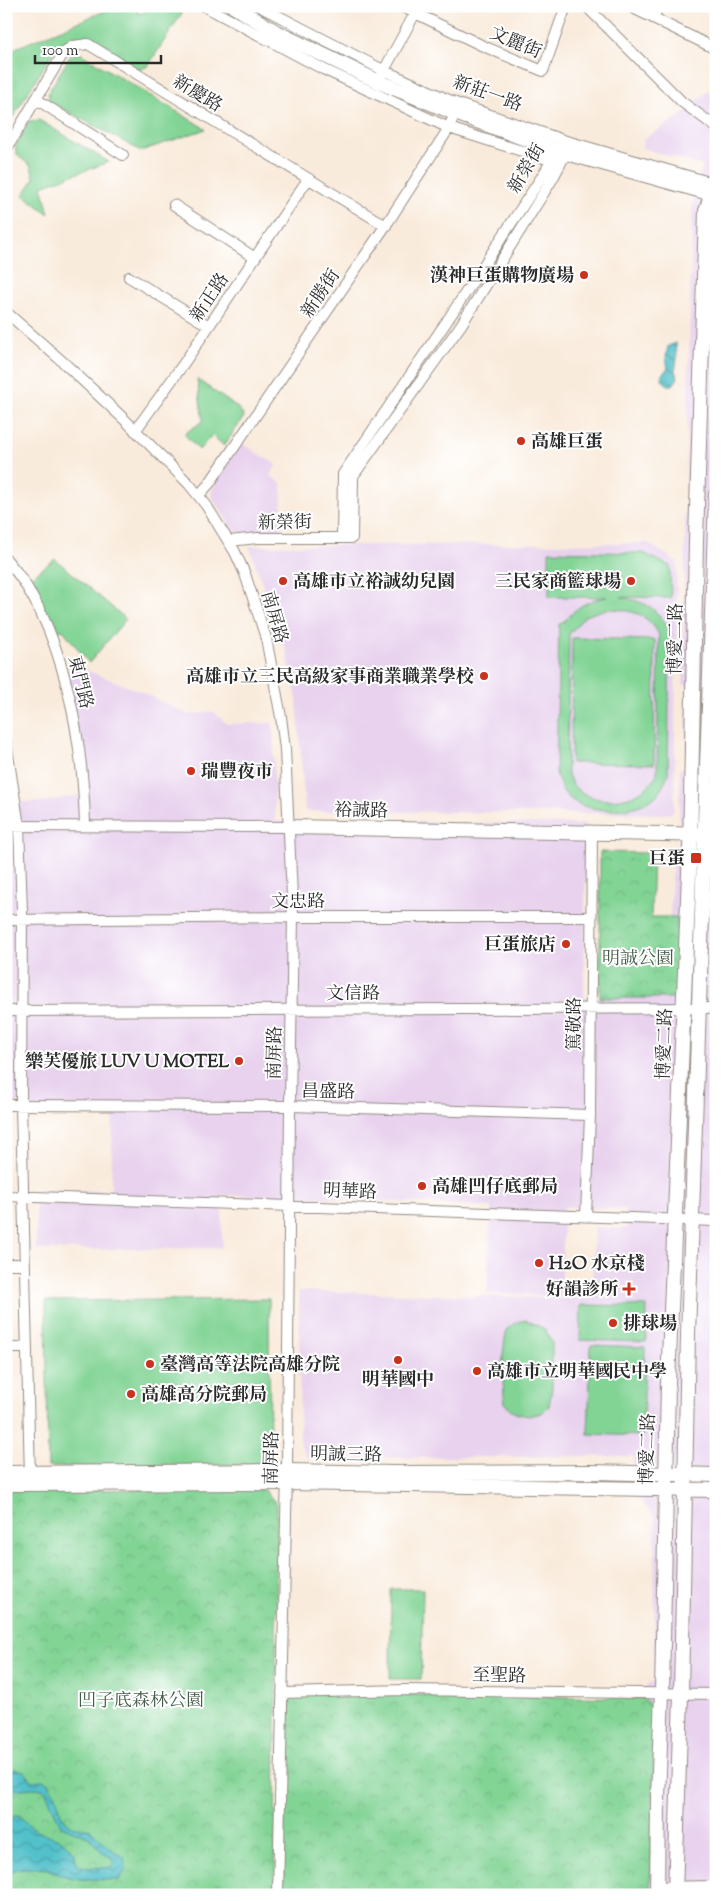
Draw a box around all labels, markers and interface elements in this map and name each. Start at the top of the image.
street label: 文麗街 [485,21,545,66]
scale bar [35,32,161,64]
text: 100 m [42,41,79,62]
street label: 新慶路 [167,70,227,120]
street label: 新莊一路 [449,70,526,119]
street label: 新榮街 [503,139,553,199]
street label: 新勝街 [296,264,348,324]
place label: 漢神巨蛋購物廣場 [430,264,574,290]
street label: 新正路 [185,268,237,328]
marker: 漢神巨蛋購物廣場 [578,269,590,281]
place label: 高雄巨蛋 [531,430,603,456]
marker: 高雄巨蛋 [515,435,527,447]
street label: 新榮街 [258,511,312,537]
place label: 高雄市立裕誠幼兒園 [293,570,455,596]
place label: 三民家商籃球場 [495,570,621,596]
marker: 高雄市立裕誠幼兒園 [277,575,289,587]
marker: 三民家商籃球場 [625,575,637,587]
street label: 南屏路 [253,588,293,647]
street label: 博愛二路 [663,603,691,675]
street label: 東門路 [60,653,98,712]
place label: 高雄市立三民高級家事商業職業學校 [186,665,474,691]
marker: 高雄市立三民高級家事商業職業學校 [478,670,490,682]
place label: 瑞豐夜市 [201,760,273,786]
marker: 瑞豐夜市 [185,765,197,777]
street label: 裕誠路 [334,799,388,825]
place label: 巨蛋 [649,847,685,873]
marker: 巨蛋 [689,851,703,865]
street label: 文忠路 [271,890,325,916]
place label: 巨蛋旅店 [484,933,556,959]
marker: 巨蛋旅店 [560,938,572,950]
park label: 明誠公園 [602,947,674,973]
street label: 文信路 [326,982,380,1008]
street label: 篤敬路 [563,997,589,1051]
street label: 博愛二路 [652,1008,680,1081]
street label: 南屏路 [263,1026,289,1080]
place label: 樂芙優旅 LUV U MOTEL [25,1050,229,1076]
marker: 樂芙優旅 LUV U MOTEL [233,1055,245,1067]
street label: 昌盛路 [301,1080,355,1106]
place label: 高雄凹仔底郵局 [432,1175,558,1201]
street label: 明華路 [322,1179,377,1207]
marker: 高雄凹仔底郵局 [416,1180,428,1192]
place label: H2O 水京棧 [549,1252,645,1278]
marker: H2O 水京棧 [533,1257,545,1269]
place label: 好韻診所 [546,1278,619,1304]
marker: 好韻診所 [622,1282,636,1296]
place label: 排球場 [623,1312,677,1338]
marker: 排球場 [607,1317,619,1329]
place label: 臺灣高等法院高雄分院 [160,1353,340,1379]
marker: 明華國中 [392,1354,404,1366]
marker: 臺灣高等法院高雄分院 [144,1358,156,1370]
place label: 高雄市立明華國民中學 [487,1360,667,1386]
marker: 高雄市立明華國民中學 [471,1365,483,1377]
place label: 明華國中 [362,1368,434,1394]
place label: 高雄高分院郵局 [141,1383,267,1409]
marker: 高雄高分院郵局 [125,1388,137,1400]
street label: 博愛二路 [635,1413,663,1486]
street label: 南屏路 [260,1431,286,1485]
street label: 明誠三路 [310,1442,382,1470]
street label: 至聖路 [472,1664,526,1690]
park label: 凹子底森林公園 [78,1689,204,1715]

